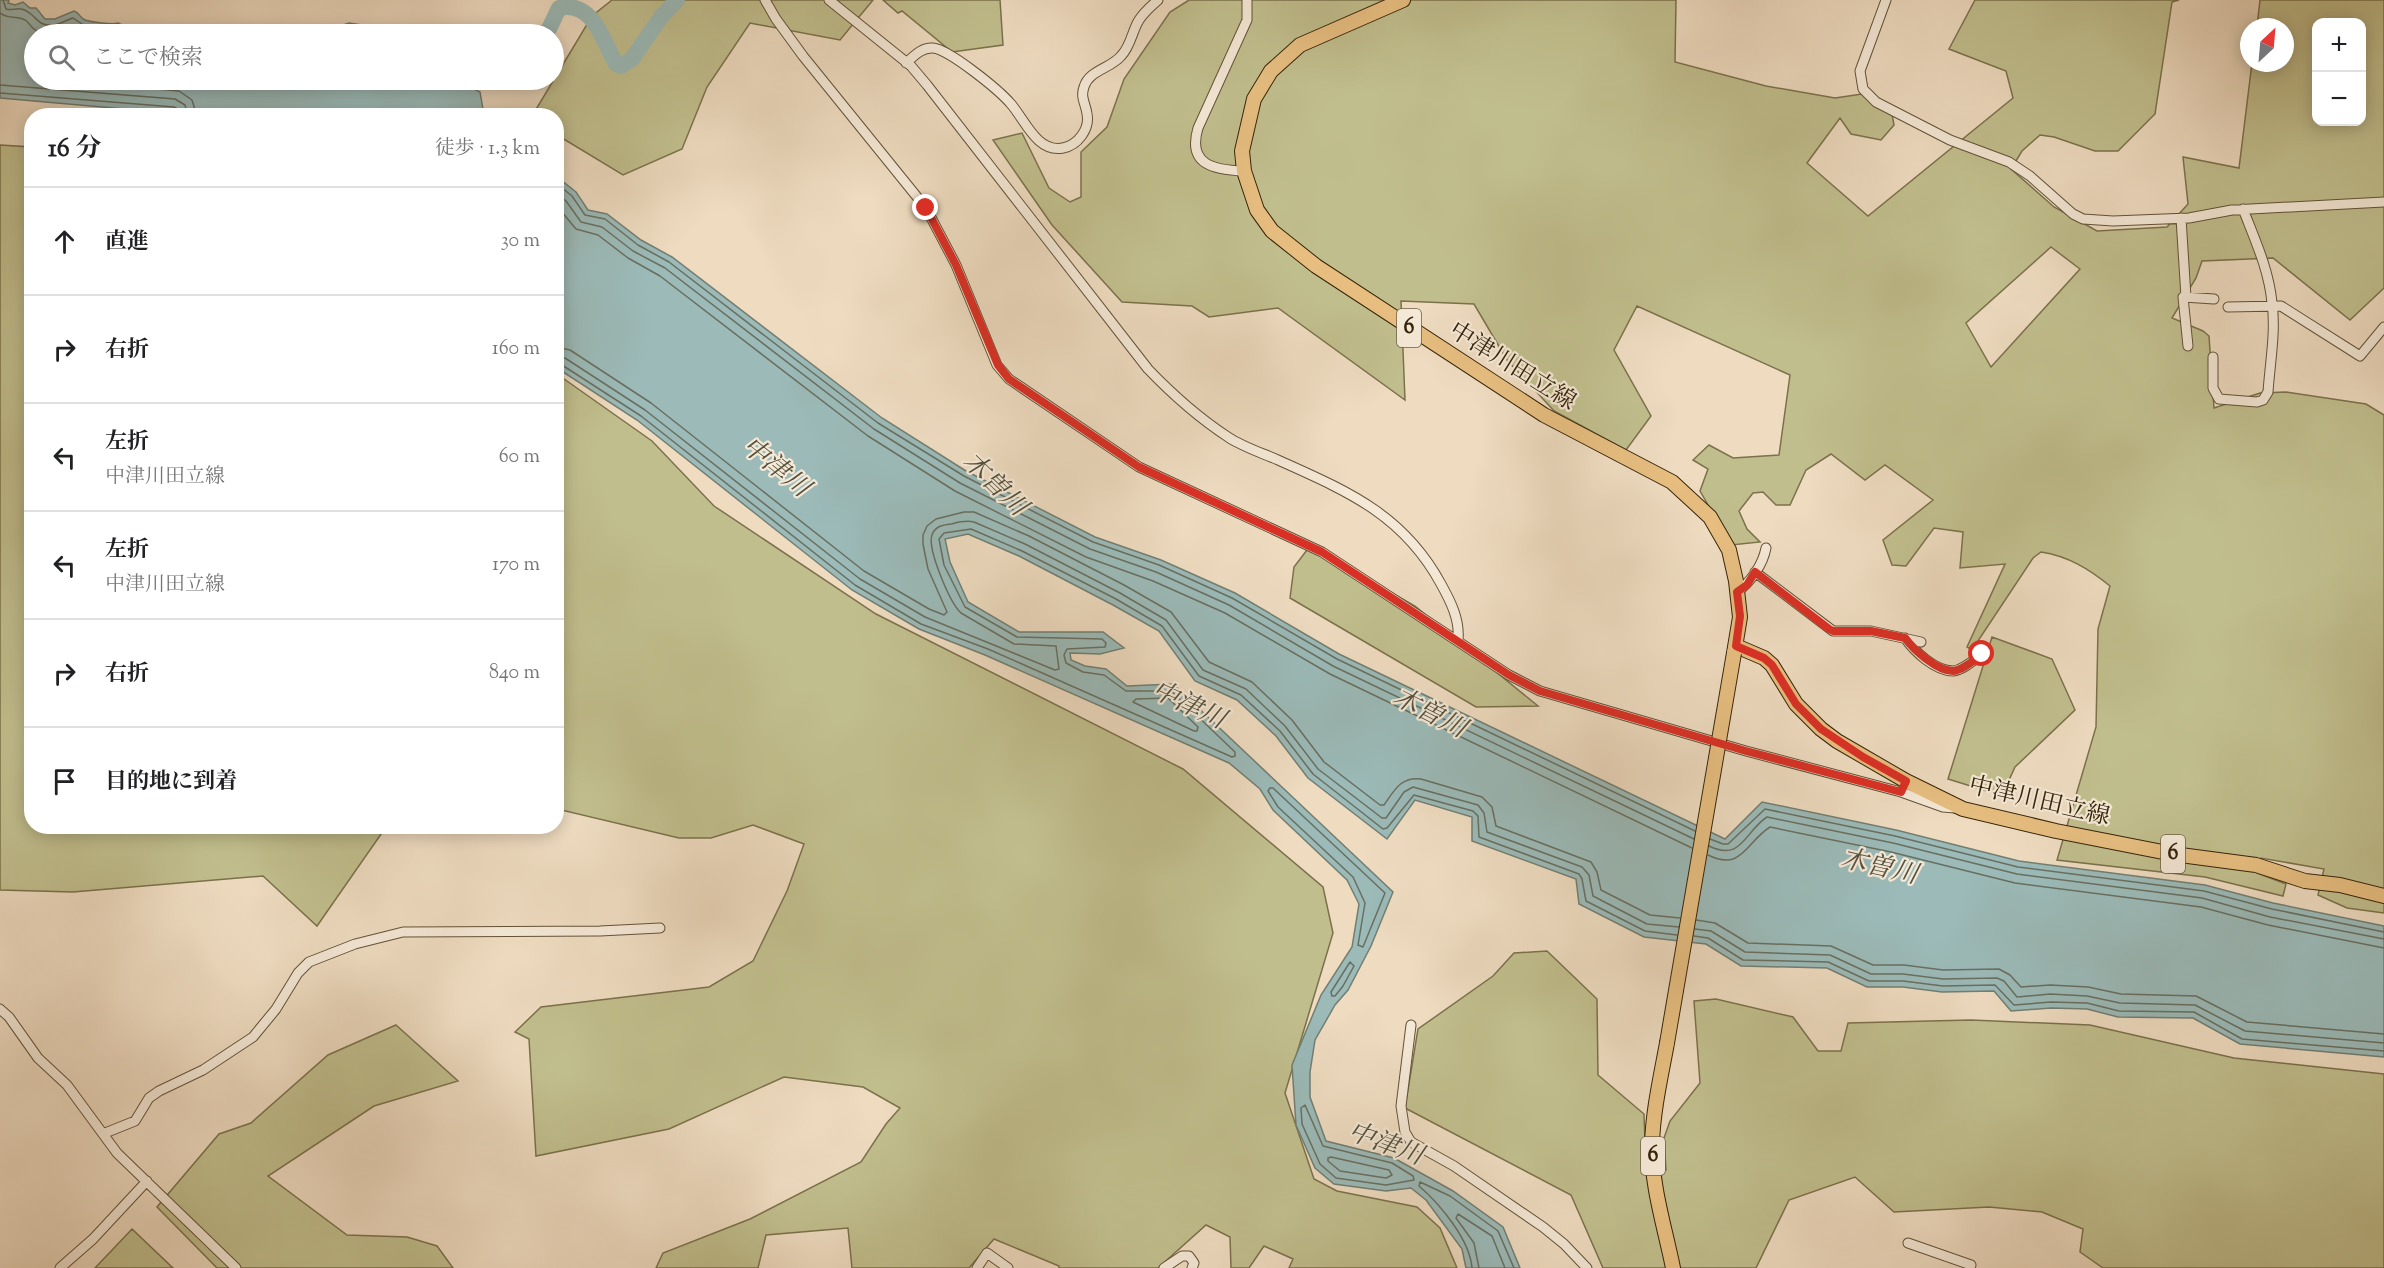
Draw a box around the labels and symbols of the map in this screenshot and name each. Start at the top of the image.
north arrow [2240,18,2294,72]
route end [912,194,938,220]
road number: 6 [1397,309,1421,347]
street label: 中津川田立線 [1442,314,1582,420]
water label: 中津川 [733,429,819,509]
water label: 木曽川 [953,445,1037,527]
route start [1968,640,1994,666]
water label: 中津川 [1145,673,1234,741]
water label: 木曽川 [1386,680,1475,750]
street label: 中津川田立線 [1965,769,2113,835]
road number: 6 [2161,835,2185,873]
water label: 木曽川 [1837,841,1924,895]
water label: 中津川 [1342,1114,1431,1177]
road number: 6 [1641,1137,1665,1175]

